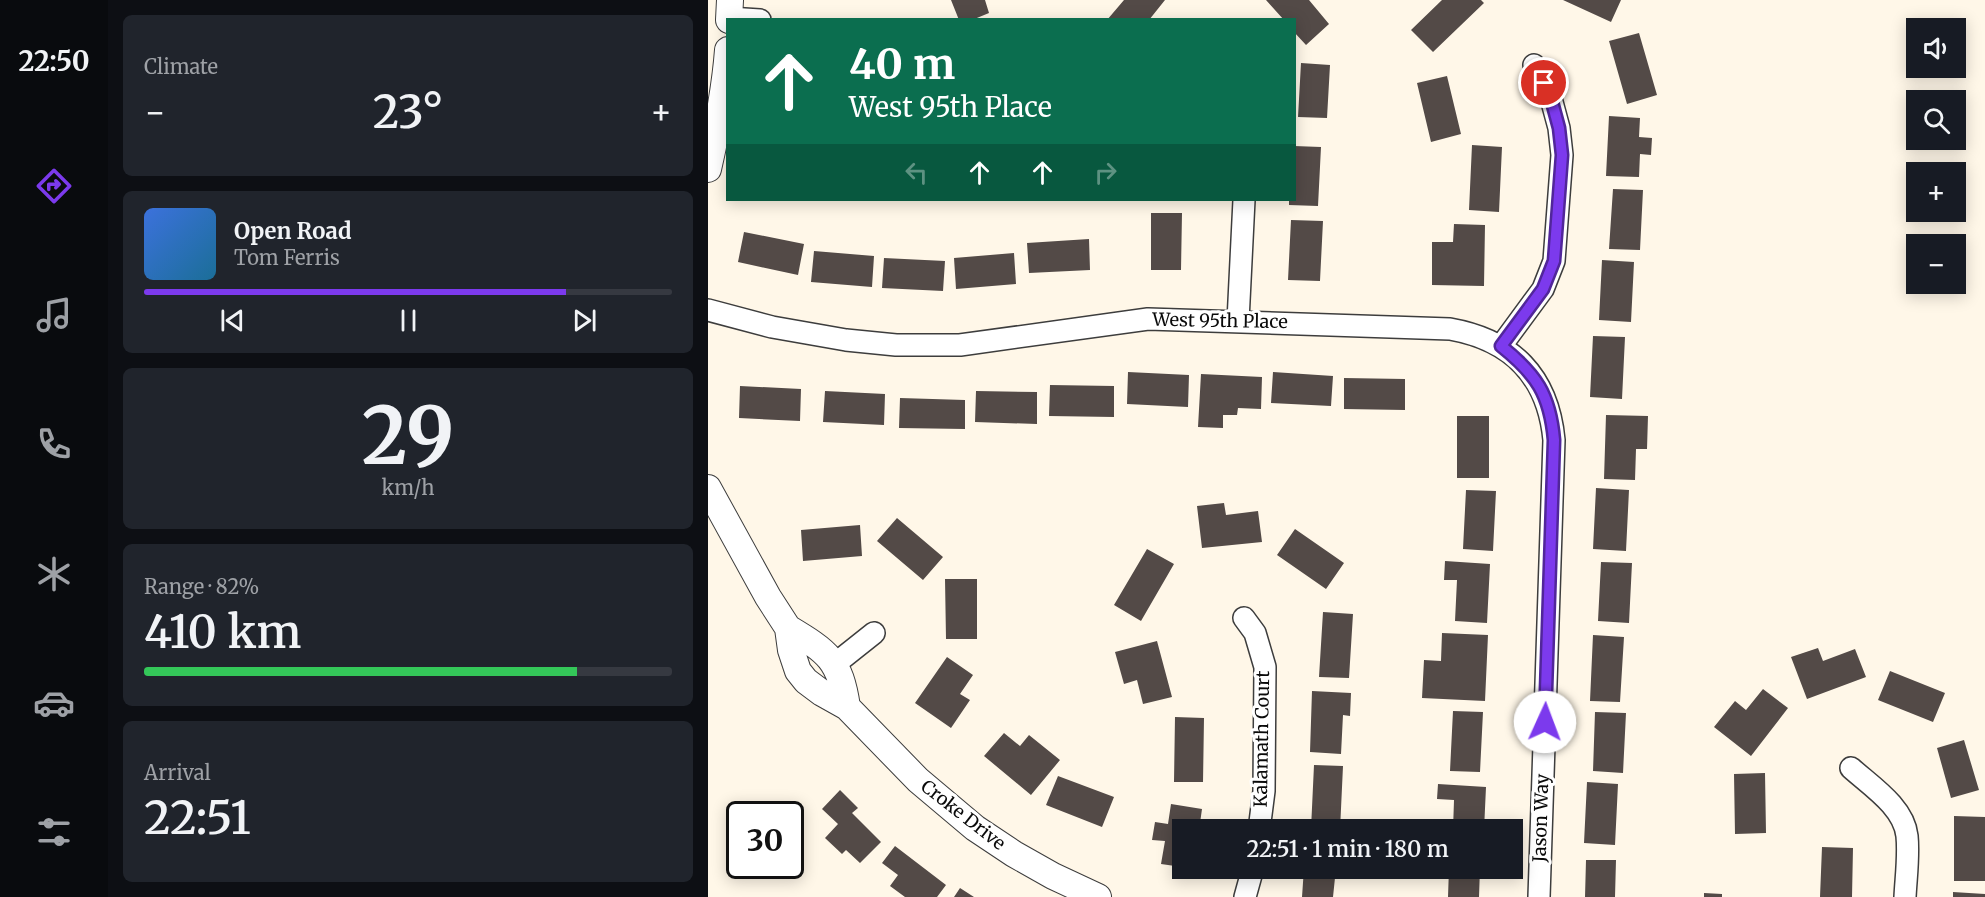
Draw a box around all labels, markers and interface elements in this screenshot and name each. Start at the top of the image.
map controls [1906,18,1966,294]
button: sound [1906,18,1966,78]
text: 40 m [849,38,955,90]
icon: ahead [750,42,828,120]
text: 22:50 [18,44,90,78]
text: Climate [144,54,218,79]
pin [1518,57,1569,108]
icon: arrive [1527,66,1560,99]
text: 23° [373,84,443,140]
text: West 95th Place [849,90,1052,124]
button: search [1906,90,1966,150]
text: − [144,92,166,133]
text: + [650,92,672,133]
icon: left [900,156,933,189]
icon: ahead [963,156,996,189]
icon: ahead [1026,156,1059,189]
icon: right [1089,156,1122,189]
button: + [1906,162,1966,222]
icon: directions [33,165,75,207]
text: Open Road [234,217,352,245]
button: − [1906,234,1966,294]
text: Tom Ferris [234,245,340,270]
icon: music [33,294,75,336]
icon: previous [216,304,249,337]
icon: pause [392,304,425,337]
icon: next [568,304,601,337]
street label: West 95th Place [1151,308,1288,333]
text: 29 [362,387,454,485]
icon: phone [33,423,75,465]
text: km/h [382,475,434,500]
icon: climate [33,553,75,595]
text: Range · 82% [144,574,259,599]
text: 410 km [144,604,301,660]
street label: Kalamath Court [1249,670,1274,808]
icon: car [33,682,75,724]
position arrow [1513,690,1577,754]
text: Arrival [144,760,211,785]
street label: Jason Way [1527,773,1554,864]
street label: Croke Drive [916,774,1010,855]
text: 22:51 [144,790,251,846]
speed limit sign: 30 [726,801,804,879]
icon: filters [33,811,75,853]
text: 22:51 · 1 min · 180 m [1246,835,1449,863]

